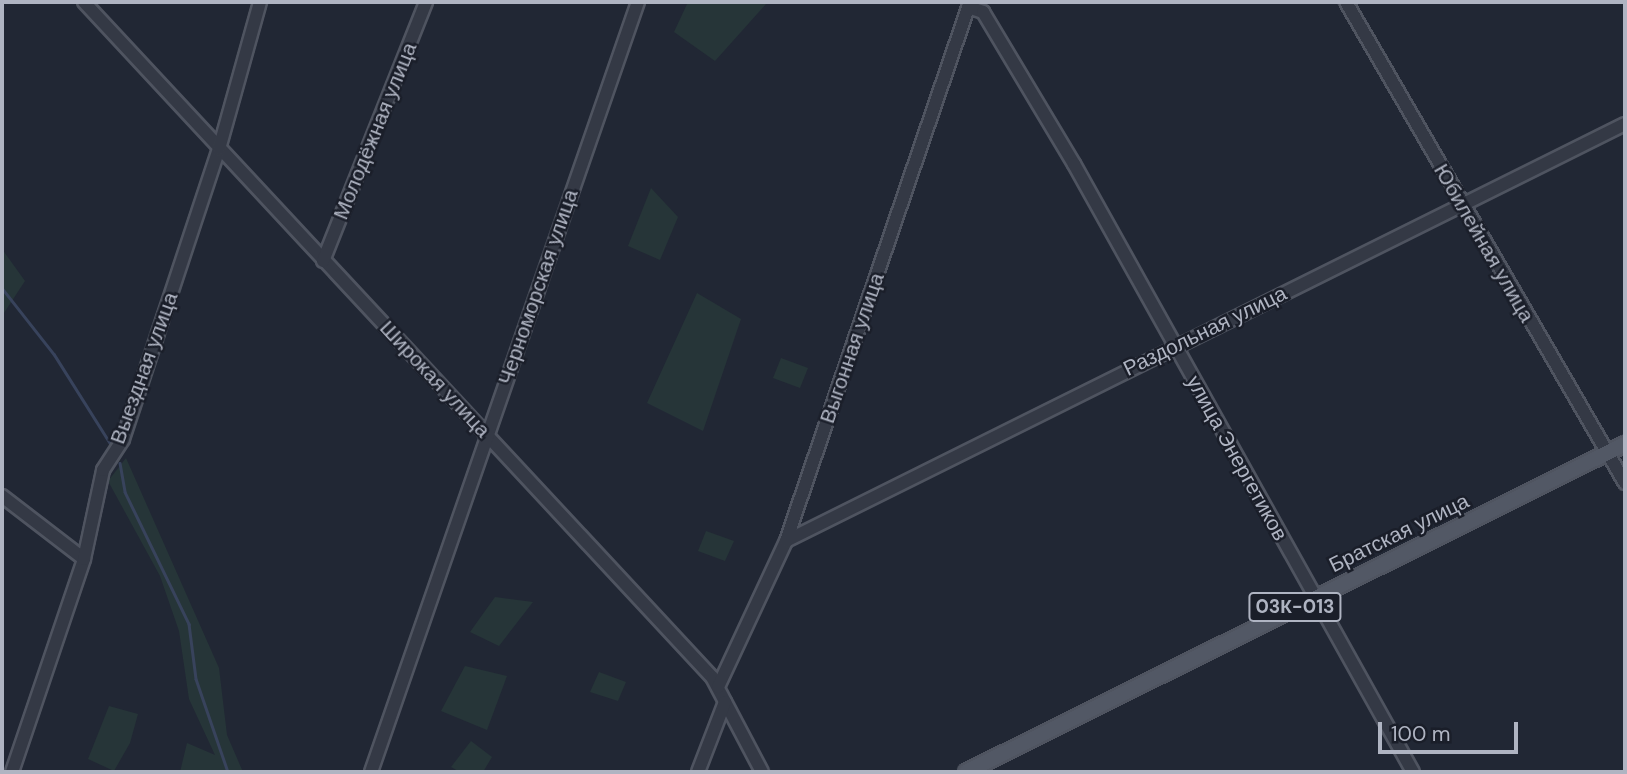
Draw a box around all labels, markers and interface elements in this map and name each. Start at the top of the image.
street label: Молодёжная улица [328,39,422,223]
street label: Юбилейная улица [1428,159,1540,327]
street label: Черноморская улица [493,186,583,388]
street label: Выгонная улица [814,269,890,427]
street label: Раздольная улица [1119,281,1291,381]
street label: Выездная улица [105,289,183,447]
street label: Широкая улица [375,315,495,443]
street label: улица Энергетиков [1181,371,1293,545]
street label: Братская улица [1325,488,1473,578]
road number: 03К-013 [1248,592,1342,622]
scale bar [1382,708,1522,752]
text: 100 m [1391,720,1451,748]

